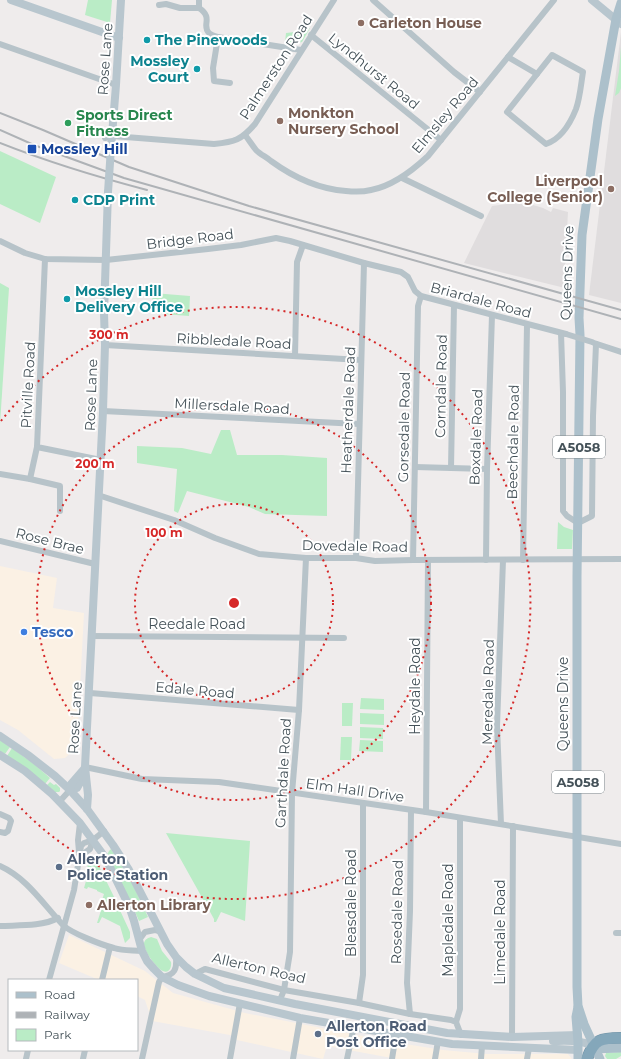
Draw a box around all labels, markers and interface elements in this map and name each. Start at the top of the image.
street label: Palmerston Road [235,11,317,123]
place label: Carleton House [369,14,482,32]
marker: Carleton House [356,18,366,28]
street label: Rose Lane [94,22,116,96]
street label: Lyndhurst Road [325,29,423,113]
place label: The Pinewoods [155,31,268,49]
marker: The Pinewoods [142,35,152,45]
place label: Mossley Court [130,52,190,86]
marker: Mossley Court [192,64,202,74]
street label: Elmsley Road [408,73,482,157]
place label: Monkton Nursery School [288,104,399,138]
place label: Sports Direct Fitness [76,106,173,140]
marker: Monkton Nursery School [275,116,285,126]
marker: Sports Direct Fitness [63,118,73,128]
place label: Mossley Hill [41,140,128,158]
marker: Mossley Hill [26,143,38,155]
place label: Liverpool College (Senior) [487,172,603,206]
marker: Liverpool College (Senior) [606,184,616,194]
place label: CDP Print [83,191,155,209]
marker: CDP Print [70,195,80,205]
street label: Bridge Road [145,225,235,253]
street label: Queens Drive [556,225,578,321]
street label: Briardale Road [429,278,533,322]
place label: Mossley Hill Delivery Office [75,282,183,316]
marker: Mossley Hill Delivery Office [62,294,72,304]
text: 300 m [88,327,129,342]
street label: Ribbledale Road [176,329,292,353]
street label: Corndale Road [431,334,451,438]
street label: Pitville Road [17,341,39,429]
street label: Heatherdale Road [337,346,359,474]
street label: Rose Lane [81,359,101,431]
street label: Gorsedale Road [394,371,414,483]
street label: Beechdale Road [503,384,523,500]
street label: Boxdale Road [465,388,487,486]
street label: Millersdale Road [174,394,290,418]
road number: A5058 [553,436,605,458]
text: 200 m [75,456,115,471]
street label: Rose Brae [14,524,86,558]
text: 100 m [146,525,182,540]
street label: Dovedale Road [302,536,408,556]
centre of rings [227,596,241,610]
street label: Reedale Road [148,615,246,633]
place label: Tesco [32,623,74,641]
marker: Tesco [19,627,29,637]
street label: Heydale Road [406,637,424,735]
street label: Meredale Road [478,639,498,745]
street label: Queens Drive [554,657,572,751]
street label: Edale Road [155,678,235,702]
street label: Rose Lane [64,681,86,755]
street label: Garthdale Road [271,717,295,829]
road number: A5058 [552,771,604,793]
street label: Elm Hall Drive [305,774,405,806]
street label: Bleasdale Road [342,849,360,957]
place label: Allerton Police Station [66,850,168,884]
street label: Rosedale Road [387,860,407,964]
marker: Allerton Police Station [54,862,64,872]
street label: Mapledale Road [439,863,457,977]
street label: Limedale Road [491,879,509,985]
place label: Allerton Library [96,896,211,914]
marker: Allerton Library [84,900,94,910]
street label: Allerton Road [210,948,308,988]
legend [8,979,138,1051]
text: Road [44,987,75,1002]
text: Railway [44,1007,90,1022]
place label: Allerton Road Post Office [325,1017,427,1051]
text: Park [44,1027,72,1042]
marker: Allerton Road Post Office [313,1029,323,1039]

